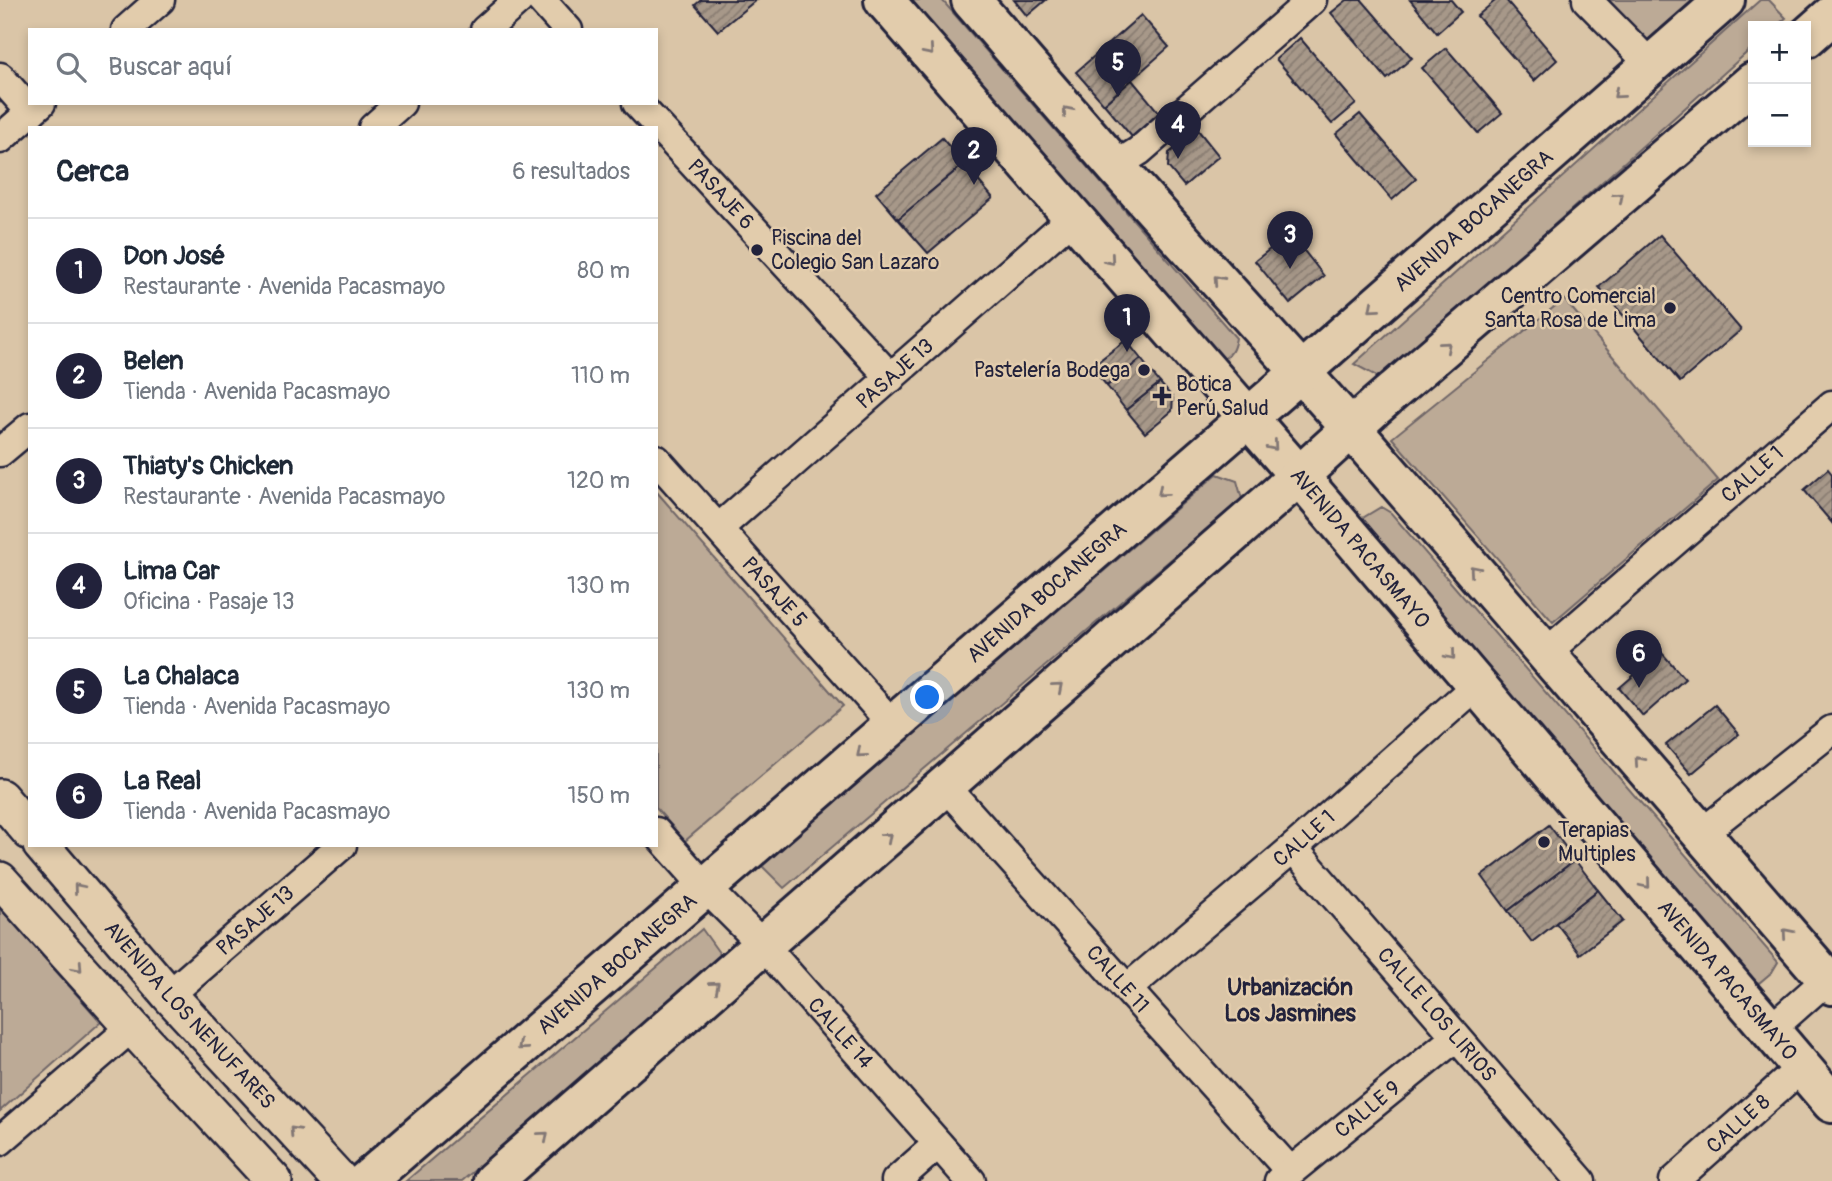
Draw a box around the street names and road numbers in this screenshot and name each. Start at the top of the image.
street label: AVENIDA BOCANEGRA [1388,143,1559,298]
street label: PASAJE 6 [682,153,760,235]
street label: PASAJE 13 [850,332,939,415]
street label: CALLE 1 [1715,440,1789,509]
street label: AVENIDA PACASMAYO [1284,462,1436,634]
street label: AVENIDA BOCANEGRA [961,515,1132,669]
street label: PASAJE 5 [736,551,813,633]
street label: CALLE 1 [1267,804,1341,873]
street label: PASAJE 13 [211,879,300,961]
street label: AVENIDA BOCANEGRA [531,887,703,1040]
street label: AVENIDA PACASMAYO [1652,894,1803,1066]
street label: AVENIDA LOS NENUFARES [98,915,281,1115]
street label: CALLE 11 [1080,939,1155,1019]
street label: CALLE LOS LIRIOS [1371,942,1503,1087]
street label: CALLE 14 [802,992,879,1074]
street label: CALLE 9 [1329,1074,1406,1144]
street label: CALLE 8 [1701,1088,1776,1159]

